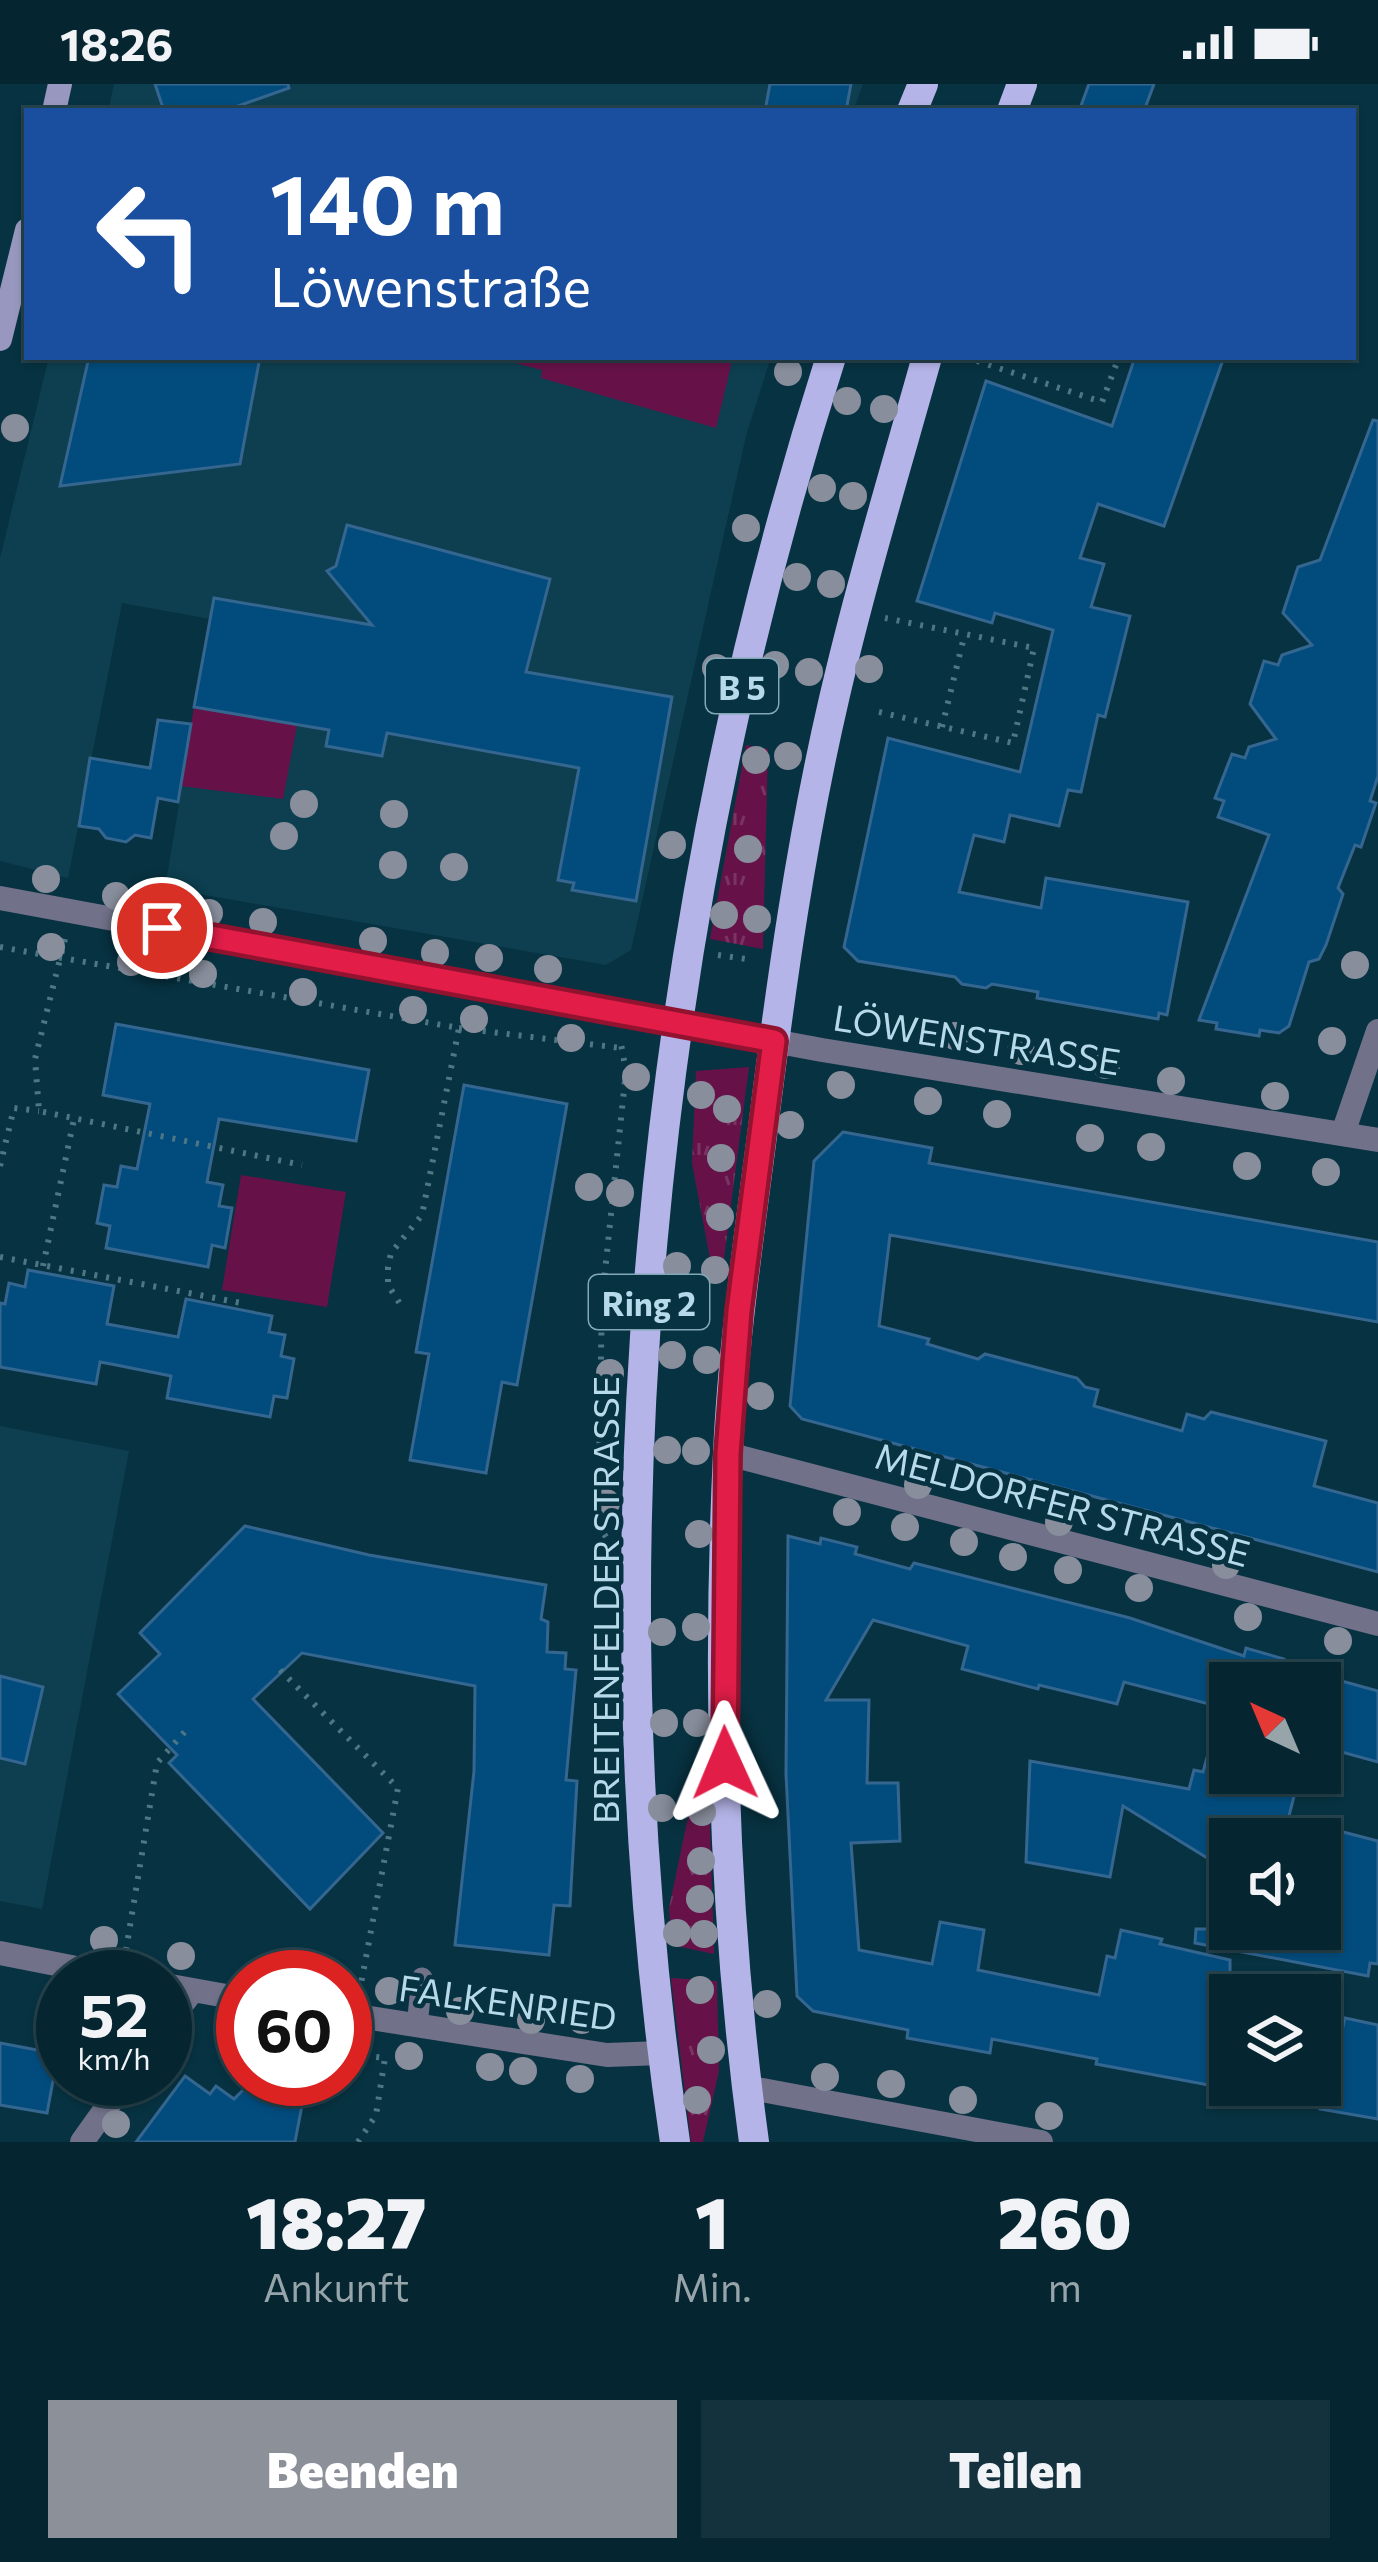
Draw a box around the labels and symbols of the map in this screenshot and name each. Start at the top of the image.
road number: B 5 [706,659,778,713]
pin [111,877,213,979]
street label: LÖWENSTRASSE [830,994,1124,1082]
road number: Ring 2 [589,1275,709,1329]
street label: BREITENFELDER STRASSE [582,1376,626,1824]
street label: MELDORFER STRASSE [871,1432,1255,1574]
north arrow [1209,1662,1341,1794]
position arrow [662,1700,788,1826]
speed limit sign: 60 [216,1950,372,2106]
street label: FALKENRIED [396,1964,620,2038]

